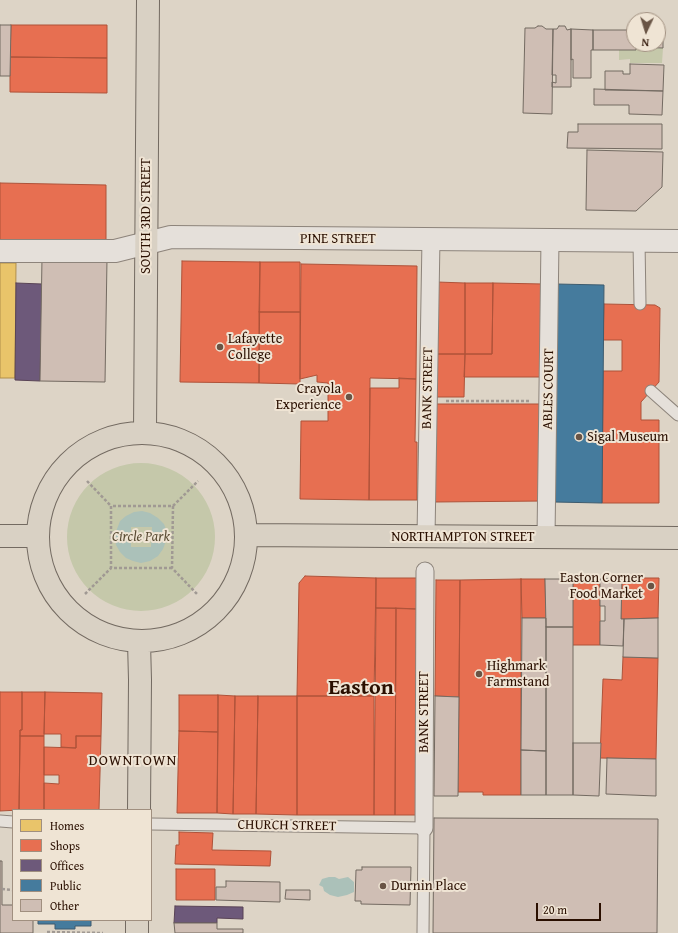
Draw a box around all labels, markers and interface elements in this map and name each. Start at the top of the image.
north arrow [626,12,666,52]
text: N [641,35,649,51]
street label: SOUTH 3RD STREET [138,158,154,274]
street label: PINE STREET [300,231,376,247]
place label: Lafayette College [228,331,282,364]
marker: Lafayette College [215,342,225,352]
street label: BANK STREET [419,347,437,429]
street label: ABLES COURT [540,348,558,430]
place label: Crayola Experience [276,381,341,414]
marker: Crayola Experience [344,392,354,402]
place label: Sigal Museum [587,429,669,445]
marker: Sigal Museum [574,432,584,442]
park label: Circle Park [112,529,170,545]
street label: NORTHAMPTON STREET [391,529,535,545]
place label: Easton Corner Food Market [560,570,643,602]
marker: Easton Corner Food Market [646,581,656,591]
place label: Highmark Farmstand [487,658,550,690]
marker: Highmark Farmstand [474,669,484,679]
street label: BANK STREET [416,671,432,753]
district label: Easton [328,675,394,701]
district label: DOWNTOWN [89,752,177,770]
legend [12,809,152,921]
text: Homes [50,817,84,834]
street label: CHURCH STREET [237,817,337,835]
text: Shops [50,837,80,854]
text: Offices [50,857,84,874]
text: Public [50,877,81,894]
place label: Durnin Place [391,878,466,894]
marker: Durnin Place [378,881,388,891]
scale bar [538,895,603,921]
text: Other [50,897,79,914]
text: 20 m [543,901,567,918]

